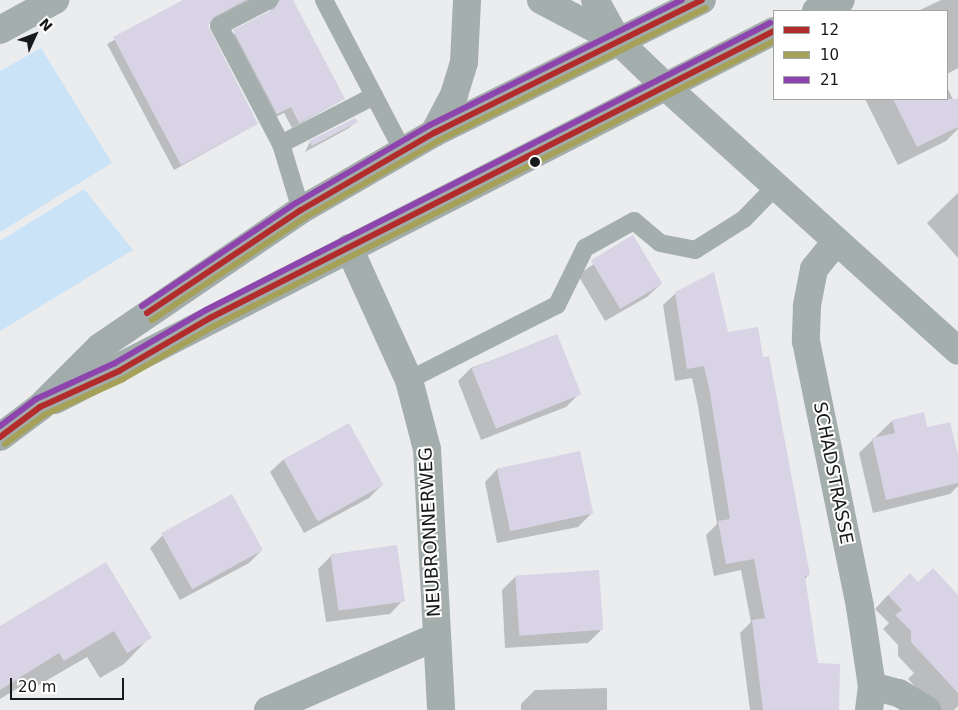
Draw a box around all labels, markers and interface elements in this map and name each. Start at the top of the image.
north arrow [10,10,60,60]
legend [773,10,948,100]
text: N [36,15,56,35]
text: 12 [820,21,839,39]
text: 10 [820,46,839,64]
text: 21 [820,71,839,89]
unlabelled marker [530,157,540,167]
street label: SCHADSTRASSE [809,400,857,546]
street label: NEUBRONNERWEG [415,446,445,618]
scale bar [12,668,126,700]
text: 20 m [18,678,56,696]

